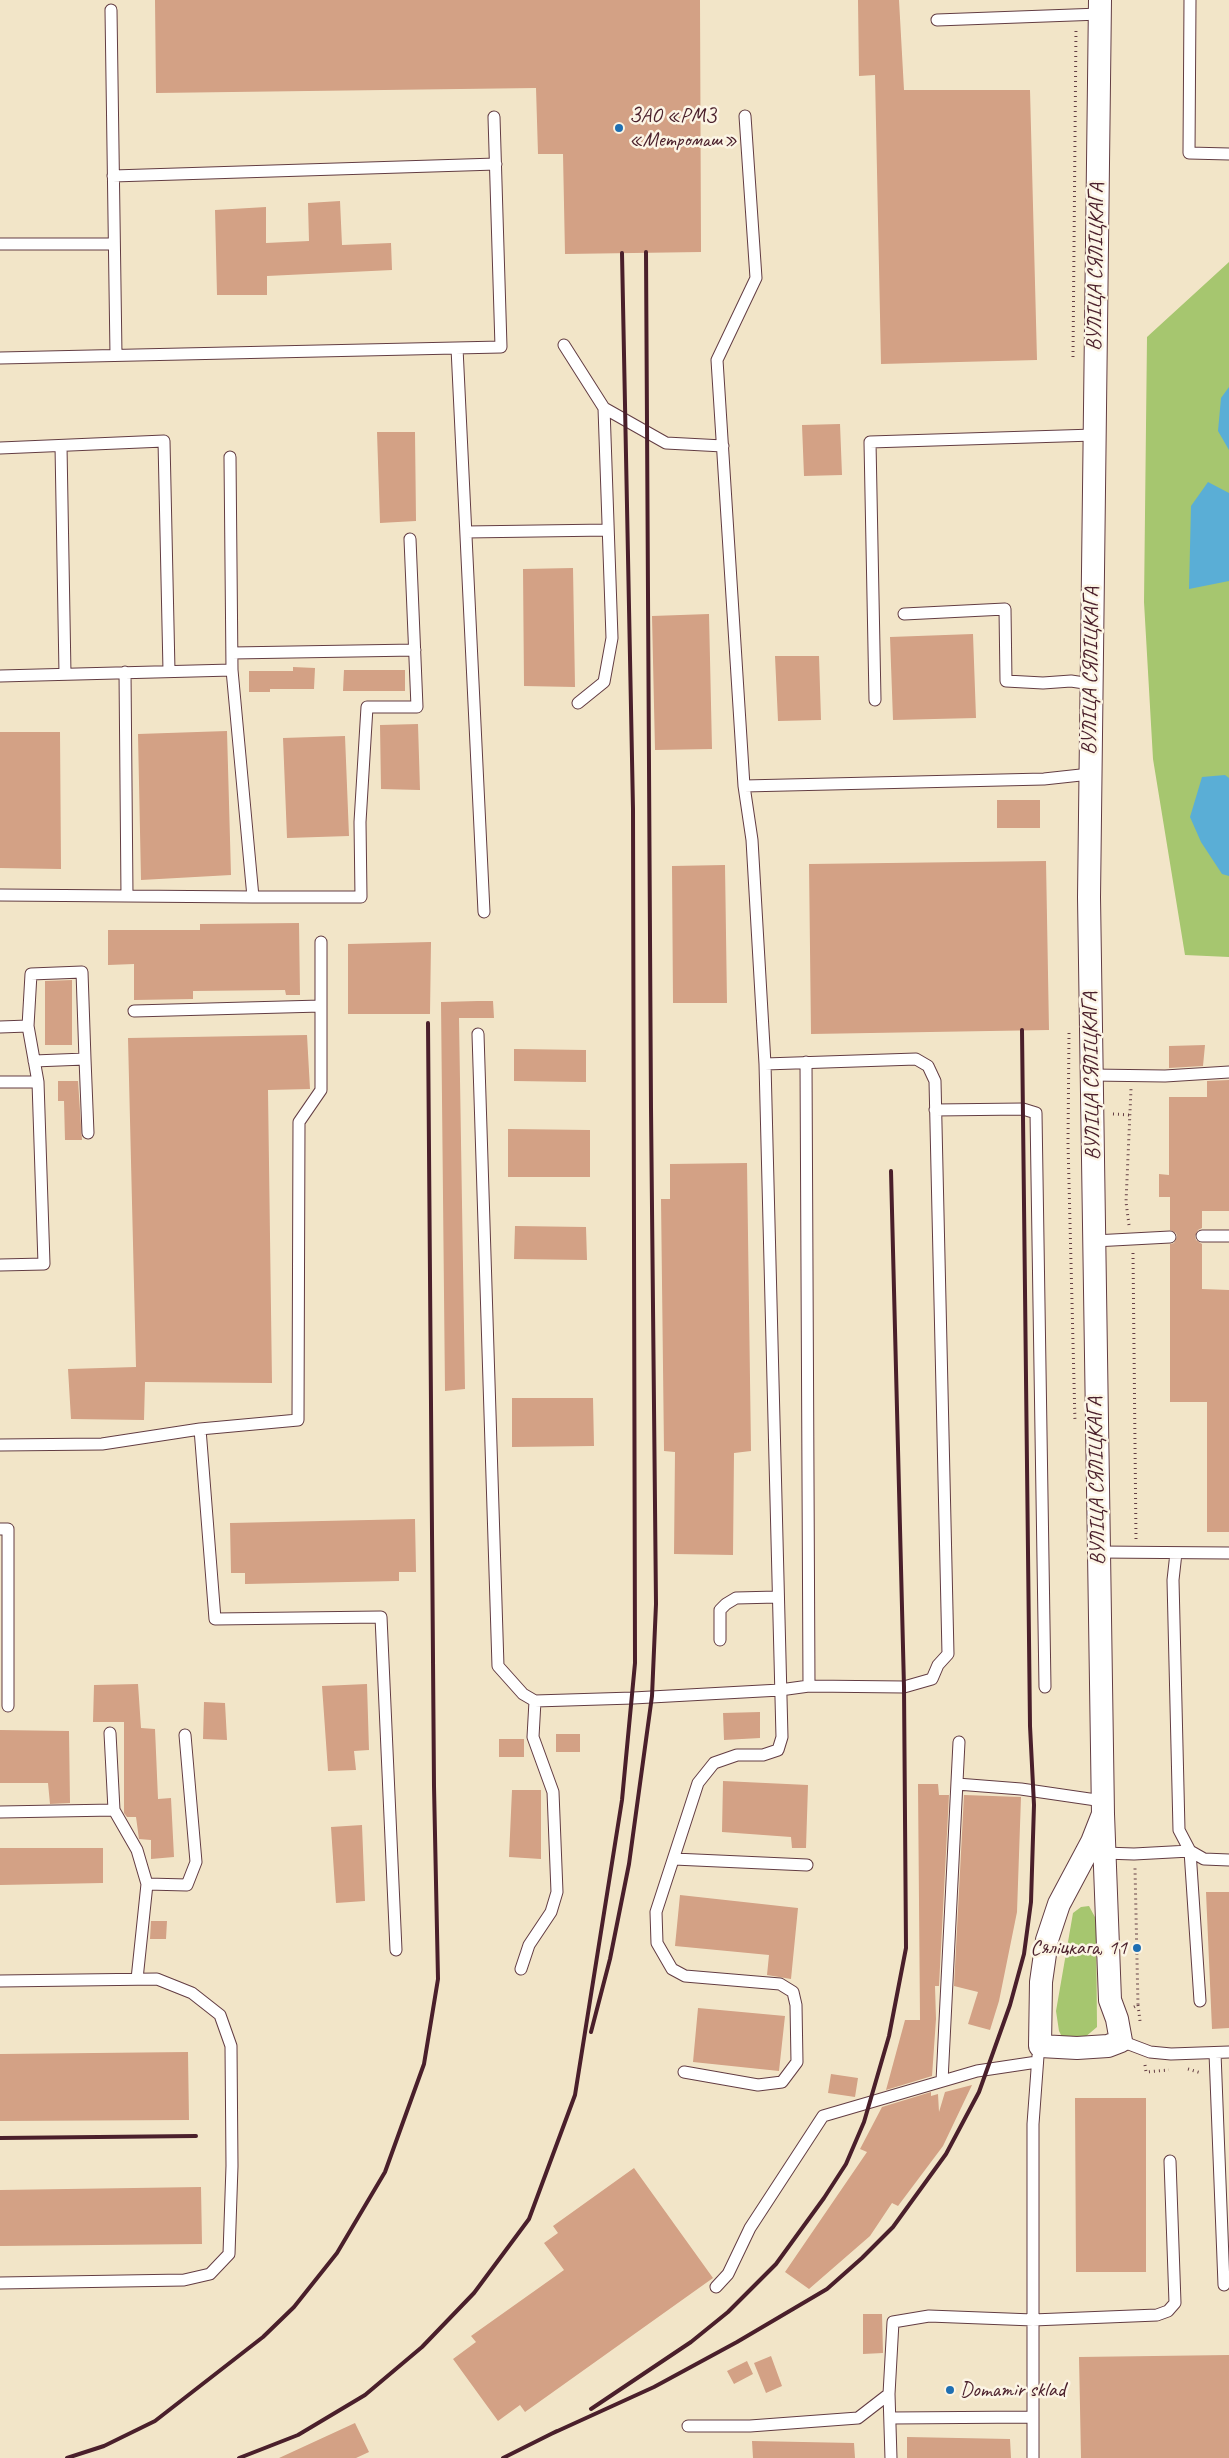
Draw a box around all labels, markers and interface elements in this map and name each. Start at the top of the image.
place label: ЗАО «РМЗ «Метромаш» [629,103,737,153]
marker: ЗАО «РМЗ «Метромаш» [613,122,625,134]
street label: ВУЛІЦА СЯЛІЦКАГА [1082,183,1110,351]
street label: ВУЛІЦА СЯЛІЦКАГА [1077,587,1105,755]
street label: ВУЛІЦА СЯЛІЦКАГА [1078,992,1106,1160]
street label: ВУЛІЦА СЯЛІЦКАГА [1083,1397,1111,1565]
place label: Сяліцкага, 11 [1030,1935,1127,1961]
marker: Сяліцкага, 11 [1131,1942,1143,1954]
place label: Domamir sklad [960,2377,1065,2403]
marker: Domamir sklad [944,2384,956,2396]

